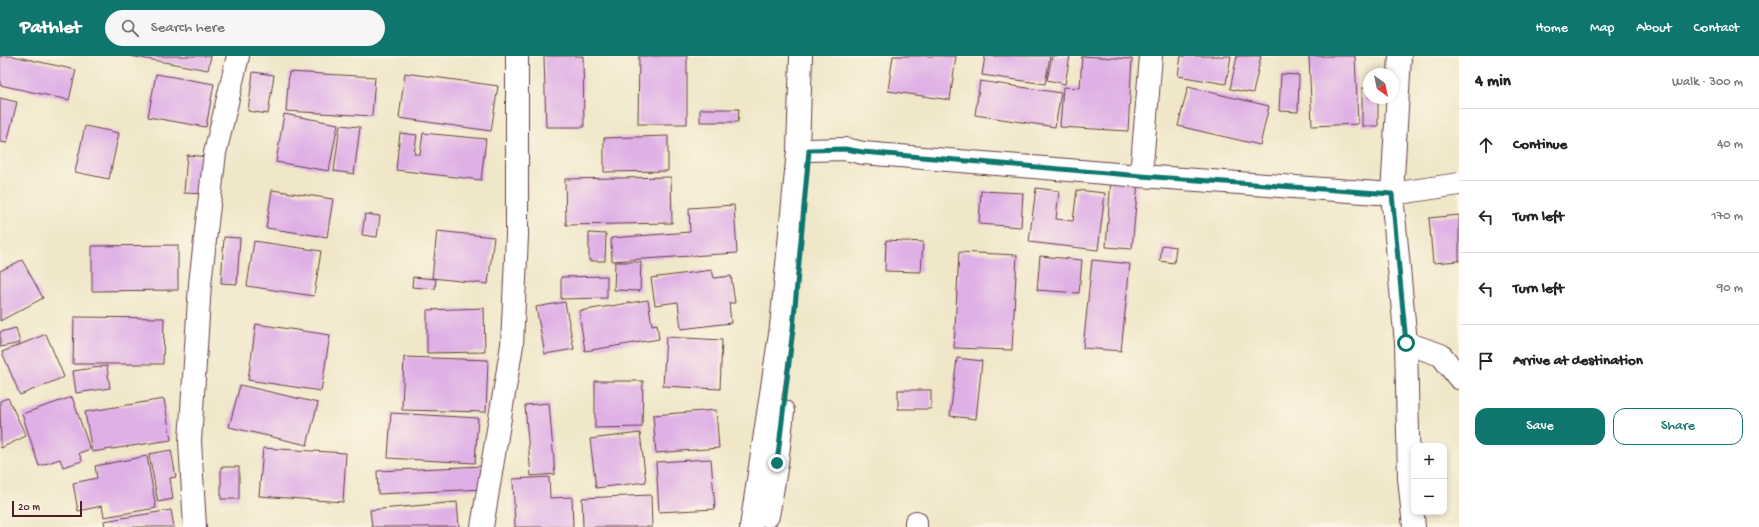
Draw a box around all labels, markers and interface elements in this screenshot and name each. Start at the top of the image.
search box [105,10,385,46]
text: Pathlet [20,17,81,40]
icon: search [119,17,141,39]
text: Search here [151,19,225,37]
text: Home [1536,20,1568,37]
text: Map [1590,20,1614,37]
text: About [1636,20,1672,37]
text: Contact [1694,20,1739,37]
north arrow [1363,68,1399,104]
text: 4 min [1475,72,1511,92]
text: Walk · 300 m [1672,75,1743,90]
icon: ahead [1475,134,1497,156]
text: Continue [1513,136,1567,154]
text: 40 m [1717,137,1743,152]
icon: left [1475,206,1497,228]
text: Turn left [1513,208,1564,226]
text: 170 m [1711,209,1743,224]
icon: left [1475,278,1497,300]
text: Turn left [1513,280,1564,298]
text: 90 m [1717,281,1743,296]
route start [1397,334,1415,352]
icon: arrive [1475,350,1497,372]
text: Arrive at destination [1513,352,1643,370]
button: Save [1475,408,1605,445]
button: Share [1613,408,1743,445]
map controls [1411,443,1447,515]
button: + [1411,443,1447,479]
route end [768,454,786,472]
button: − [1411,479,1447,515]
scale bar [12,499,82,518]
text: 20 m [18,502,40,514]

